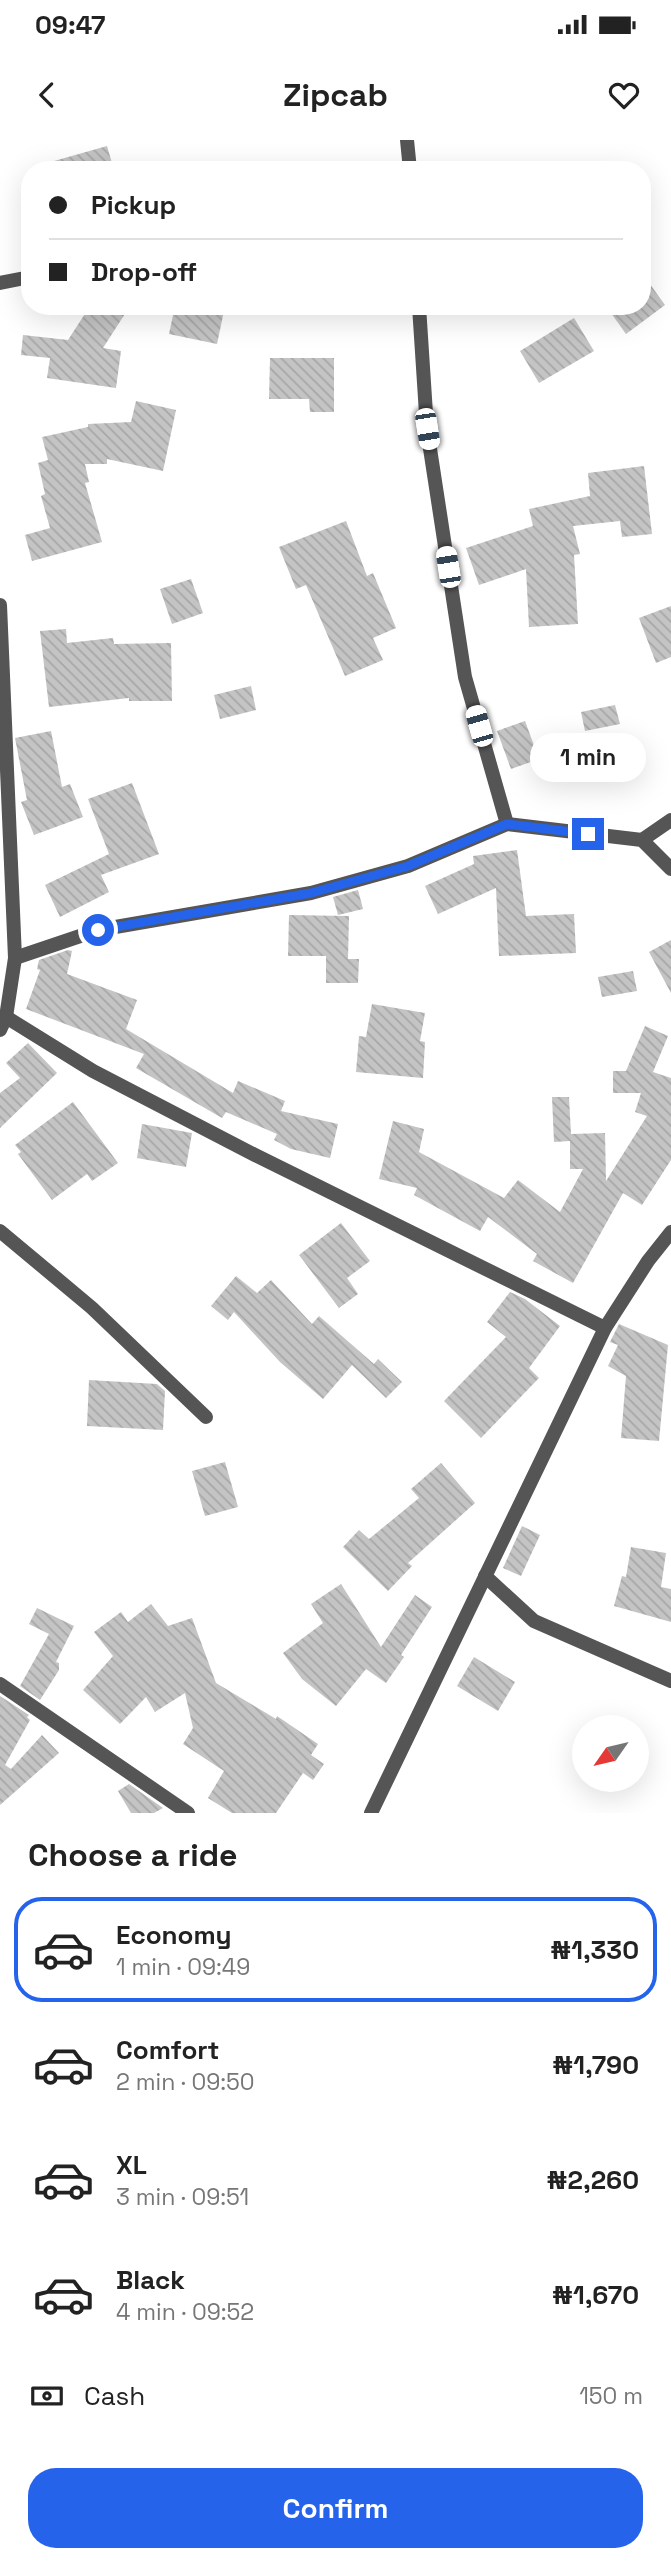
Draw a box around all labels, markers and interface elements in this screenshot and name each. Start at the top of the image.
text: 09:47 [35,8,106,42]
text: Zipcab [283,75,388,115]
icon: back [28,76,66,114]
icon: heart [605,76,643,114]
text: Pickup [91,188,176,222]
text: Drop-off [91,255,197,289]
car [414,407,441,451]
car [435,545,462,589]
car [464,703,495,749]
callout: 1 min [530,732,646,782]
text: 1 min [560,742,616,772]
route end [572,818,604,850]
route start [82,914,114,946]
north arrow [572,1715,649,1792]
map controls [572,1715,649,1792]
text: Choose a ride [28,1835,238,1875]
icon: car [32,1918,95,1981]
text: Economy [116,1918,232,1952]
text: ₦1,330 [550,1933,639,1967]
text: 1 min · 09:49 [116,1952,250,1982]
icon: car [32,2033,95,2096]
text: Comfort [116,2033,219,2067]
text: ₦1,790 [552,2048,639,2082]
text: 2 min · 09:50 [116,2067,255,2097]
icon: car [32,2148,95,2211]
text: XL [116,2148,147,2182]
text: ₦2,260 [547,2163,639,2197]
text: 3 min · 09:51 [116,2182,249,2212]
icon: car [32,2263,95,2326]
text: Black [116,2263,185,2297]
text: ₦1,670 [552,2278,639,2312]
text: 4 min · 09:52 [116,2297,254,2327]
icon: cash [28,2377,66,2415]
text: Cash [84,2379,145,2413]
text: 150 m [579,2381,643,2411]
button: Confirm [28,2468,643,2548]

